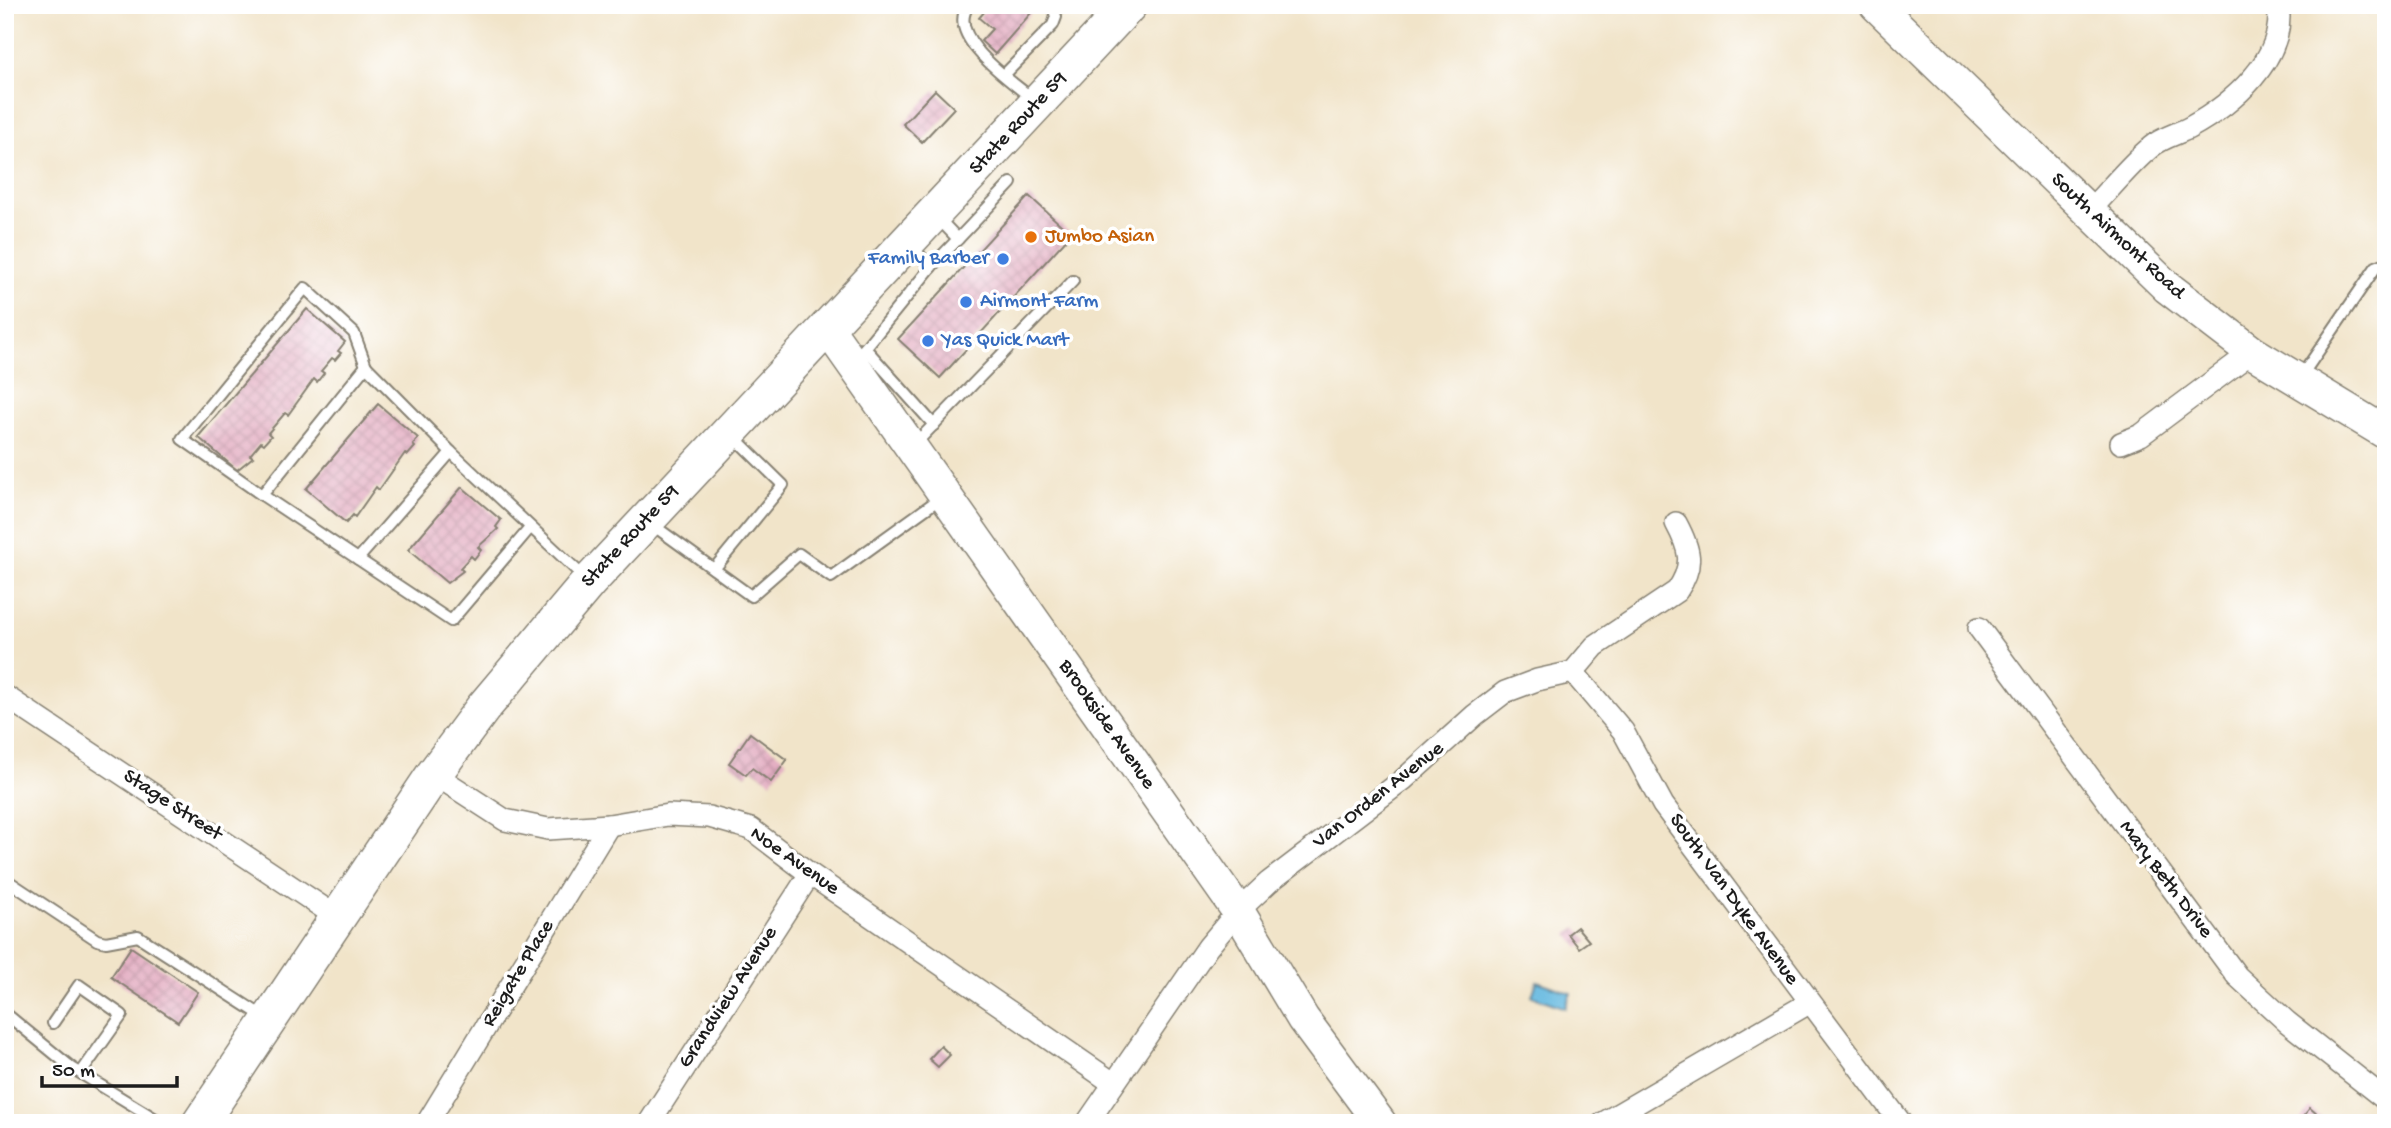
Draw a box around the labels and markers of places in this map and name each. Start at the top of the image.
place label: Jumbo Asian [1045,225,1154,250]
marker: Jumbo Asian [1023,229,1039,245]
place label: Family Barber [867,247,991,272]
marker: Family Barber [995,251,1011,267]
place label: Airmont Farm [980,290,1099,315]
marker: Airmont Farm [958,294,974,310]
place label: Yas Quick Mart [940,329,1071,354]
marker: Yas Quick Mart [920,333,936,349]

